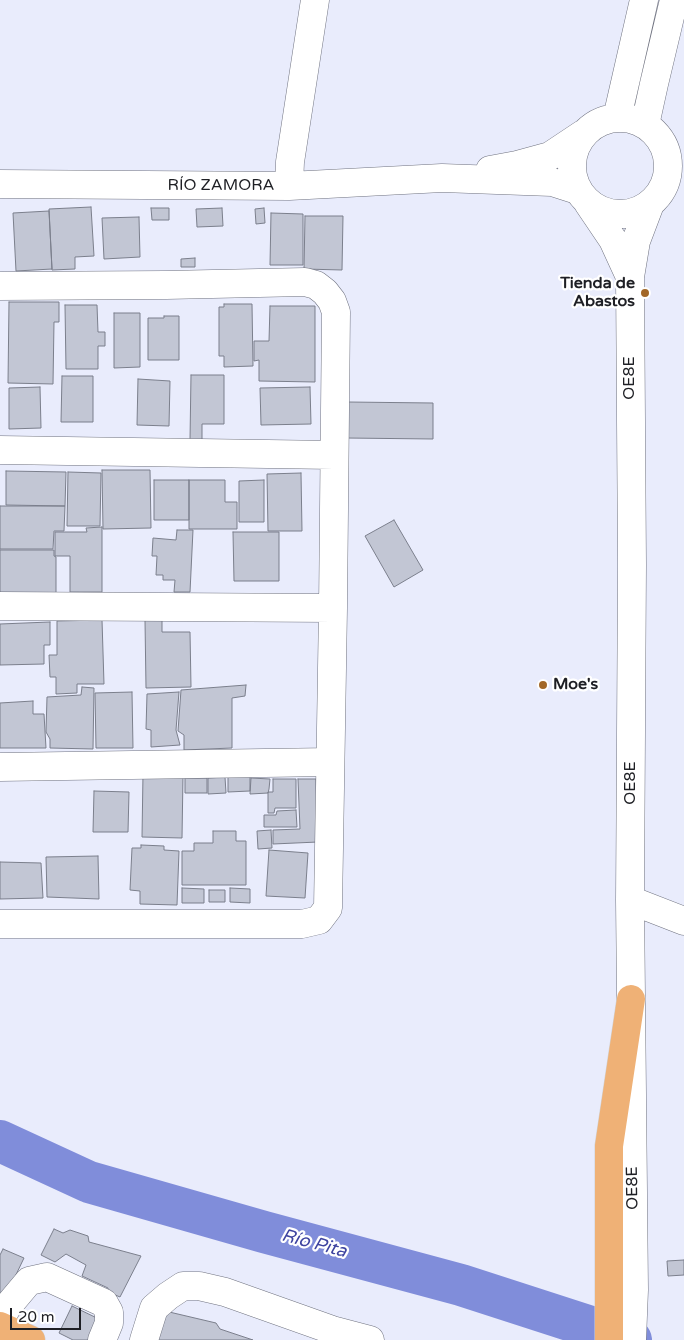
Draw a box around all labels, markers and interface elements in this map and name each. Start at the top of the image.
street label: RÍO ZAMORA [167,176,275,196]
place label: Tienda de Abastos [560,274,635,312]
marker: Tienda de Abastos [639,287,651,299]
street label: OE8E [620,356,640,400]
place label: Moe's [553,675,598,695]
marker: Moe's [537,679,549,691]
street label: OE8E [621,761,641,805]
street label: OE8E [623,1166,643,1210]
water label: Río Pita [279,1225,349,1263]
scale bar [12,1298,84,1330]
text: 20 m [18,1308,55,1326]

